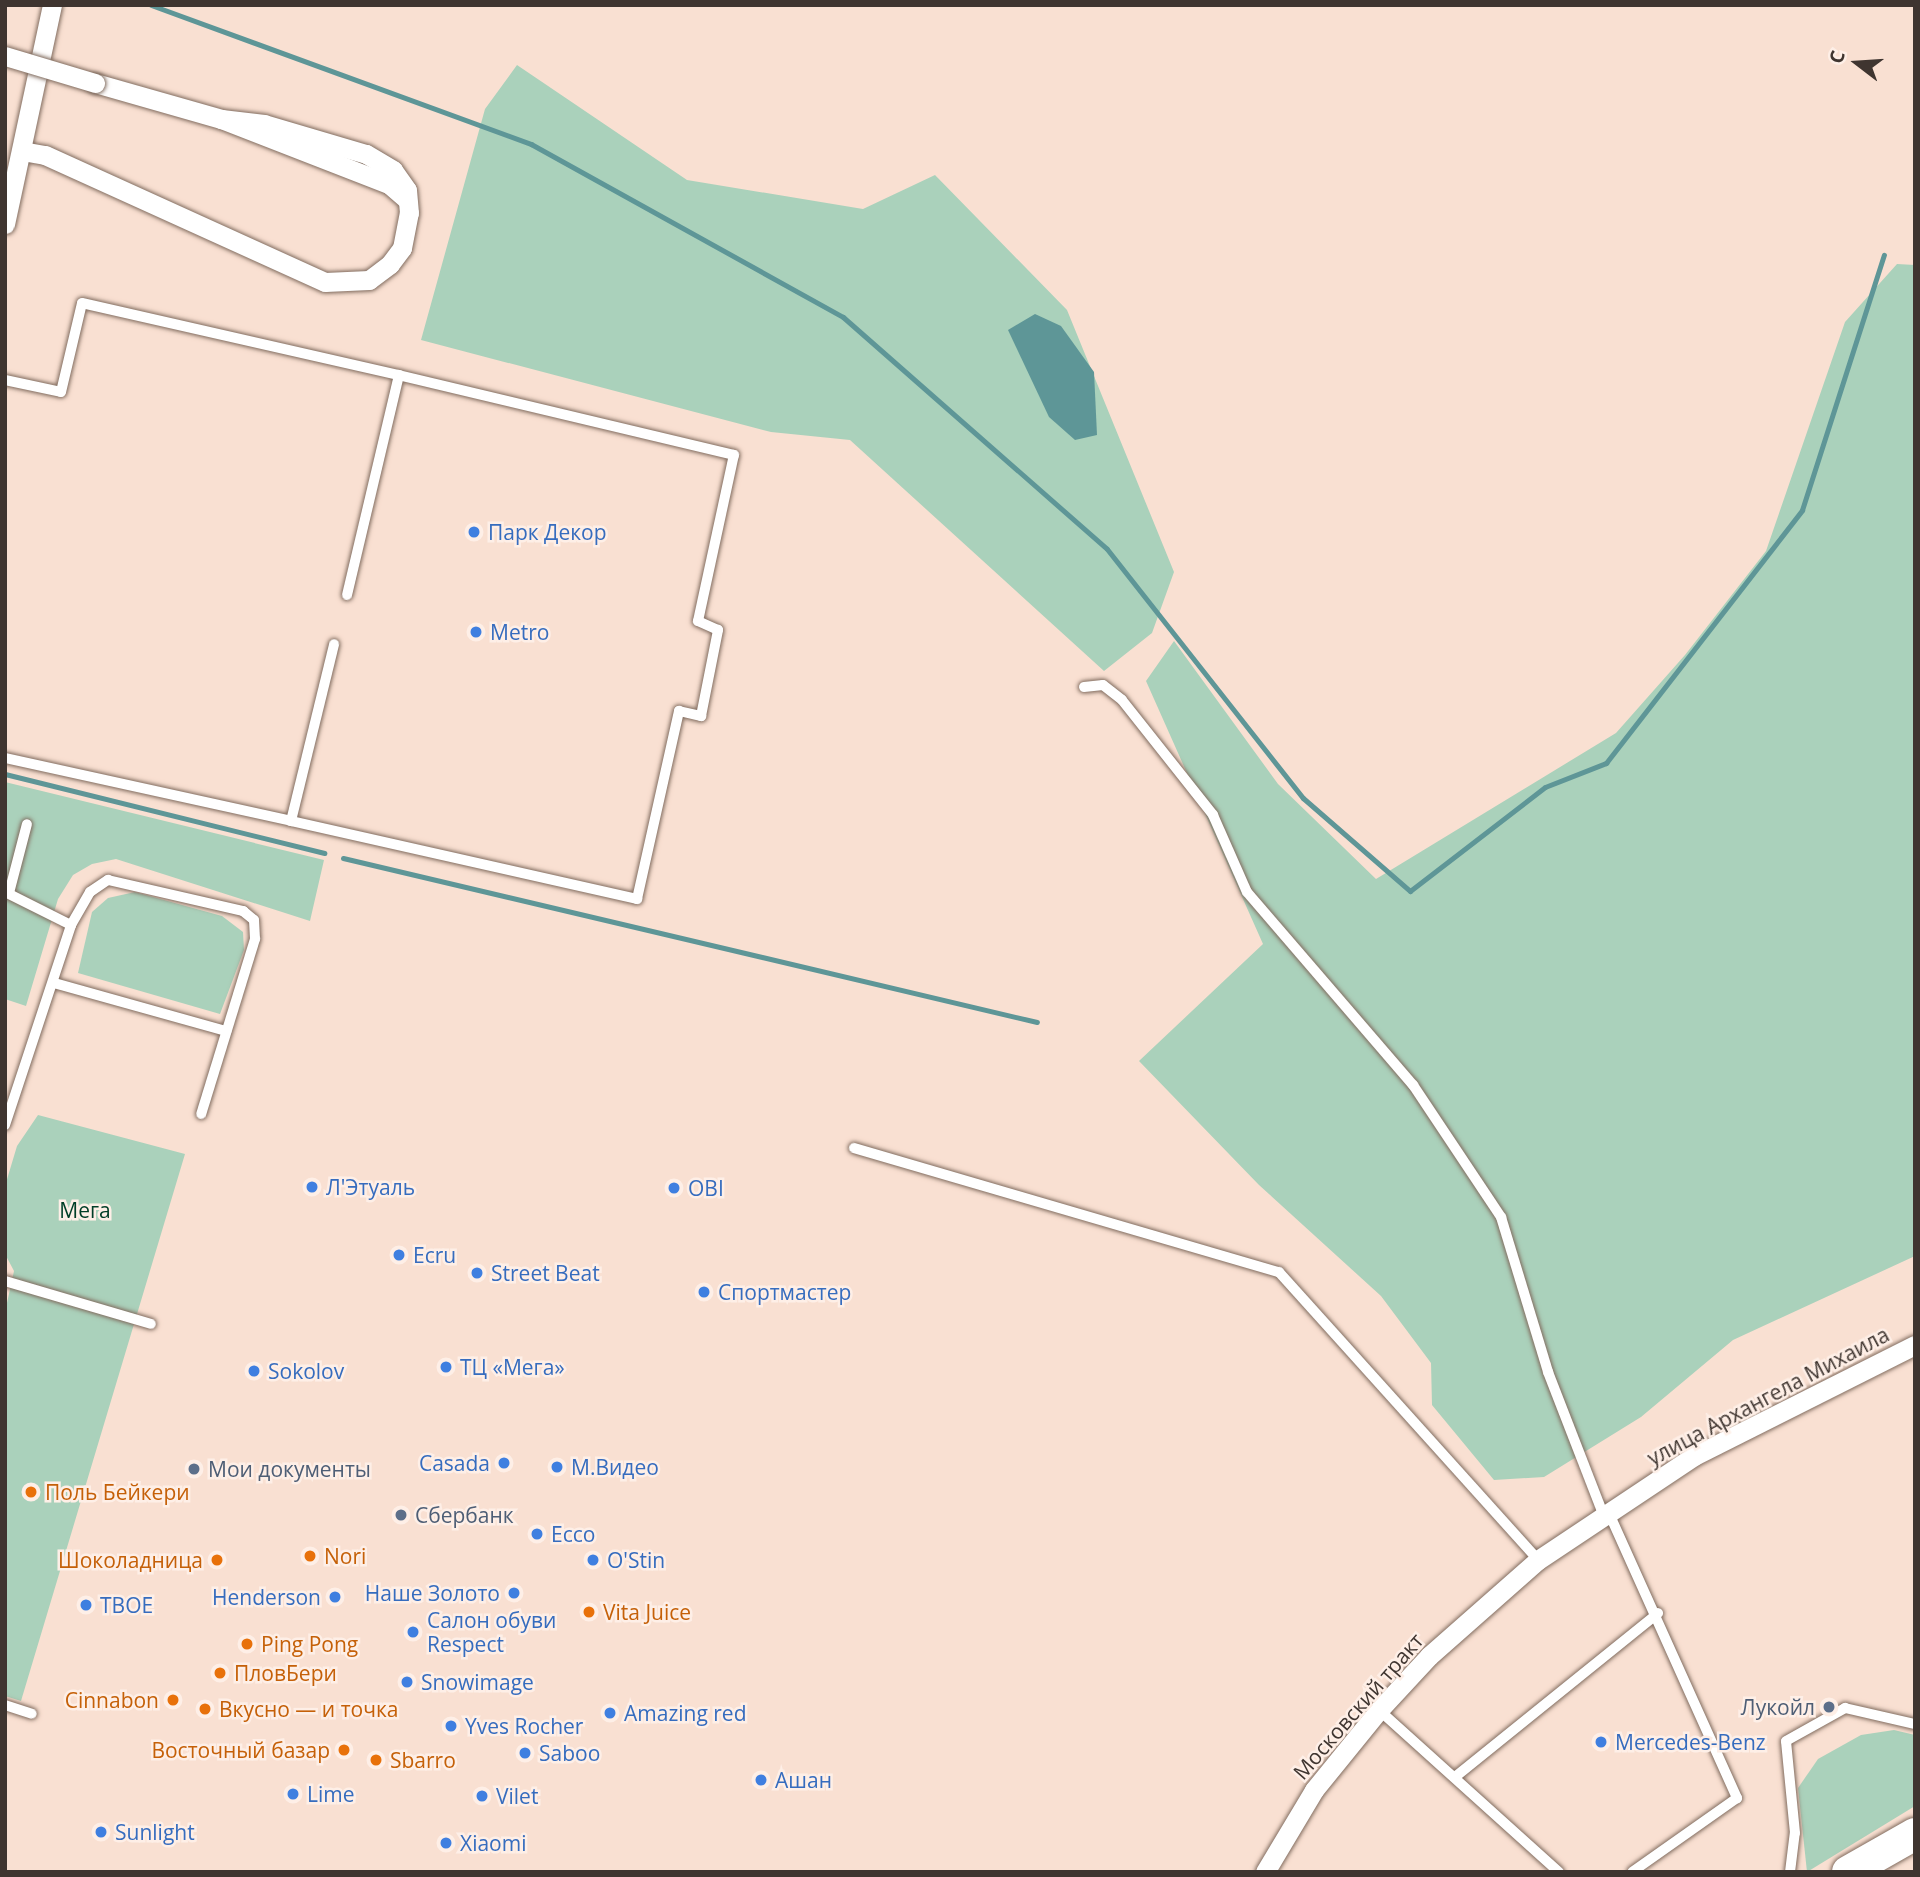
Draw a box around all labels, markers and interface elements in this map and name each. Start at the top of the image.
north arrow [1822,28,1892,98]
text: С [1823,47,1851,66]
place label: Парк Декор [488,519,607,545]
marker: Парк Декор [466,524,482,540]
place label: Metro [490,619,549,645]
marker: Metro [468,624,484,640]
place label: Л'Этуаль [326,1174,415,1200]
place label: OBI [688,1175,724,1201]
marker: Л'Этуаль [304,1179,320,1195]
marker: OBI [666,1180,682,1196]
park label: Мега [59,1197,111,1223]
place label: Ecru [413,1242,456,1268]
marker: Ecru [391,1247,407,1263]
place label: Street Beat [491,1260,600,1286]
marker: Street Beat [469,1265,485,1281]
place label: Спортмастер [718,1279,851,1305]
marker: Спортмастер [696,1284,712,1300]
street label: улица Архангела Михаила [1643,1321,1893,1471]
place label: ТЦ «Мега» [460,1354,565,1380]
place label: Sokolov [268,1358,344,1384]
marker: ТЦ «Мега» [438,1359,454,1375]
marker: Sokolov [246,1363,262,1379]
place label: Casada [419,1450,490,1476]
place label: М.Видео [571,1454,659,1480]
marker: Casada [496,1455,512,1471]
place label: Мои документы [208,1456,371,1482]
marker: М.Видео [549,1459,565,1475]
marker: Мои документы [186,1461,202,1477]
place label: Поль Бейкери [45,1479,190,1505]
marker: Поль Бейкери [23,1484,39,1500]
place label: Сбербанк [415,1502,514,1528]
marker: Сбербанк [393,1507,409,1523]
place label: Ecco [551,1521,595,1547]
marker: Ecco [529,1526,545,1542]
place label: Nori [324,1543,366,1569]
place label: Шоколадница [58,1547,203,1573]
place label: O'Stin [607,1547,665,1573]
marker: Nori [302,1548,318,1564]
marker: Шоколадница [209,1552,225,1568]
marker: O'Stin [585,1552,601,1568]
place label: Наше Золото [365,1580,500,1606]
place label: Henderson [212,1584,321,1610]
marker: Наше Золото [506,1585,522,1601]
marker: Henderson [327,1589,343,1605]
place label: ТВОЕ [100,1592,153,1618]
marker: ТВОЕ [78,1597,94,1613]
place label: Vita Juice [603,1599,691,1625]
marker: Vita Juice [581,1604,597,1620]
place label: Салон обуви Respect [427,1607,556,1657]
marker: Салон обуви Respect [405,1624,421,1640]
street label: Московский тракт [1288,1628,1428,1784]
place label: Ping Pong [261,1631,358,1657]
marker: Ping Pong [239,1636,255,1652]
place label: ПловБери [234,1660,337,1686]
marker: ПловБери [212,1665,228,1681]
place label: Snowimage [421,1669,534,1695]
marker: Snowimage [399,1674,415,1690]
place label: Cinnabon [65,1687,159,1713]
marker: Cinnabon [165,1692,181,1708]
place label: Лукойл [1741,1694,1815,1720]
place label: Вкусно — и точка [219,1696,398,1722]
marker: Лукойл [1821,1699,1837,1715]
place label: Amazing red [624,1700,746,1726]
marker: Вкусно — и точка [197,1701,213,1717]
marker: Amazing red [602,1705,618,1721]
place label: Yves Rocher [465,1713,583,1739]
marker: Yves Rocher [443,1718,459,1734]
place label: Mercedes-Benz [1615,1729,1766,1755]
marker: Mercedes-Benz [1593,1734,1609,1750]
place label: Восточный базар [151,1737,330,1763]
place label: Saboo [539,1740,600,1766]
marker: Восточный базар [336,1742,352,1758]
marker: Saboo [517,1745,533,1761]
place label: Sbarro [390,1747,456,1773]
marker: Sbarro [368,1752,384,1768]
place label: Ашан [775,1767,832,1793]
marker: Ашан [753,1772,769,1788]
place label: Lime [307,1781,354,1807]
place label: Vilet [496,1783,538,1809]
marker: Lime [285,1786,301,1802]
marker: Vilet [474,1788,490,1804]
place label: Sunlight [115,1819,195,1845]
marker: Sunlight [93,1824,109,1840]
place label: Xiaomi [460,1830,526,1856]
marker: Xiaomi [438,1835,454,1851]

